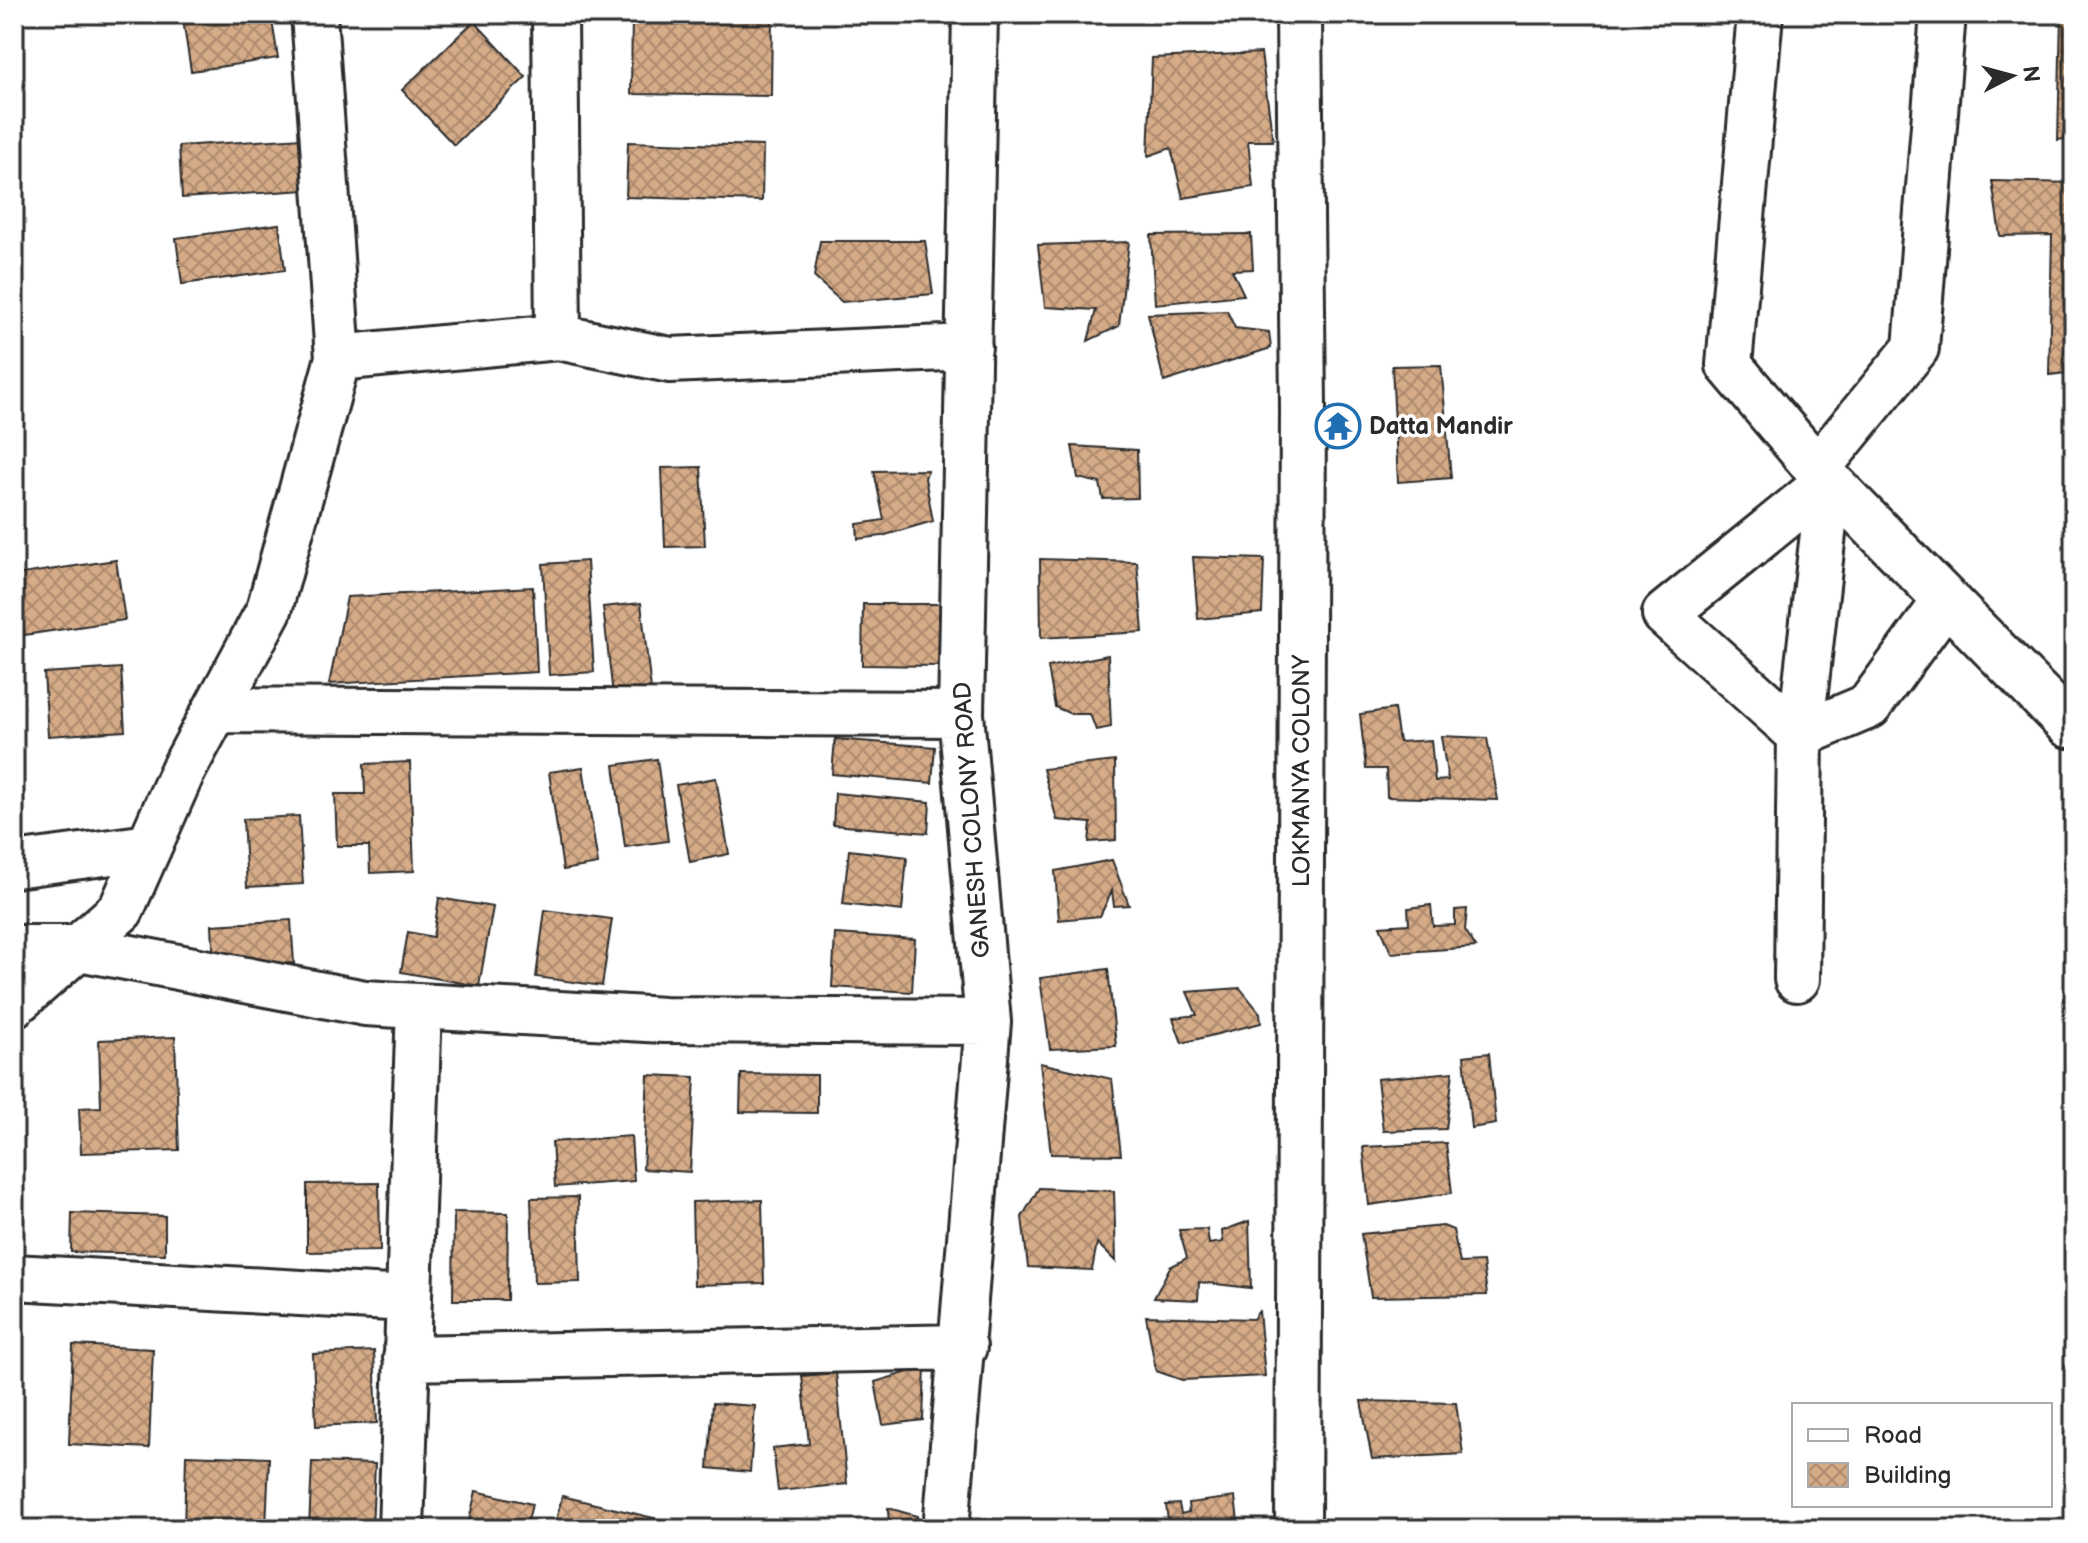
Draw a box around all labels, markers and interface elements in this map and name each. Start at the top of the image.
north arrow [1972,36,2052,116]
text: N [2016,64,2045,84]
temple icon: Datta Mandir [1314,402,1362,450]
place label: Datta Mandir [1369,412,1513,441]
street label: LOKMANYA COLONY [1287,654,1316,887]
street label: GANESH COLONY ROAD [948,681,996,959]
legend [1792,1403,2052,1507]
text: Road [1864,1421,1922,1450]
text: Building [1864,1461,1951,1490]

